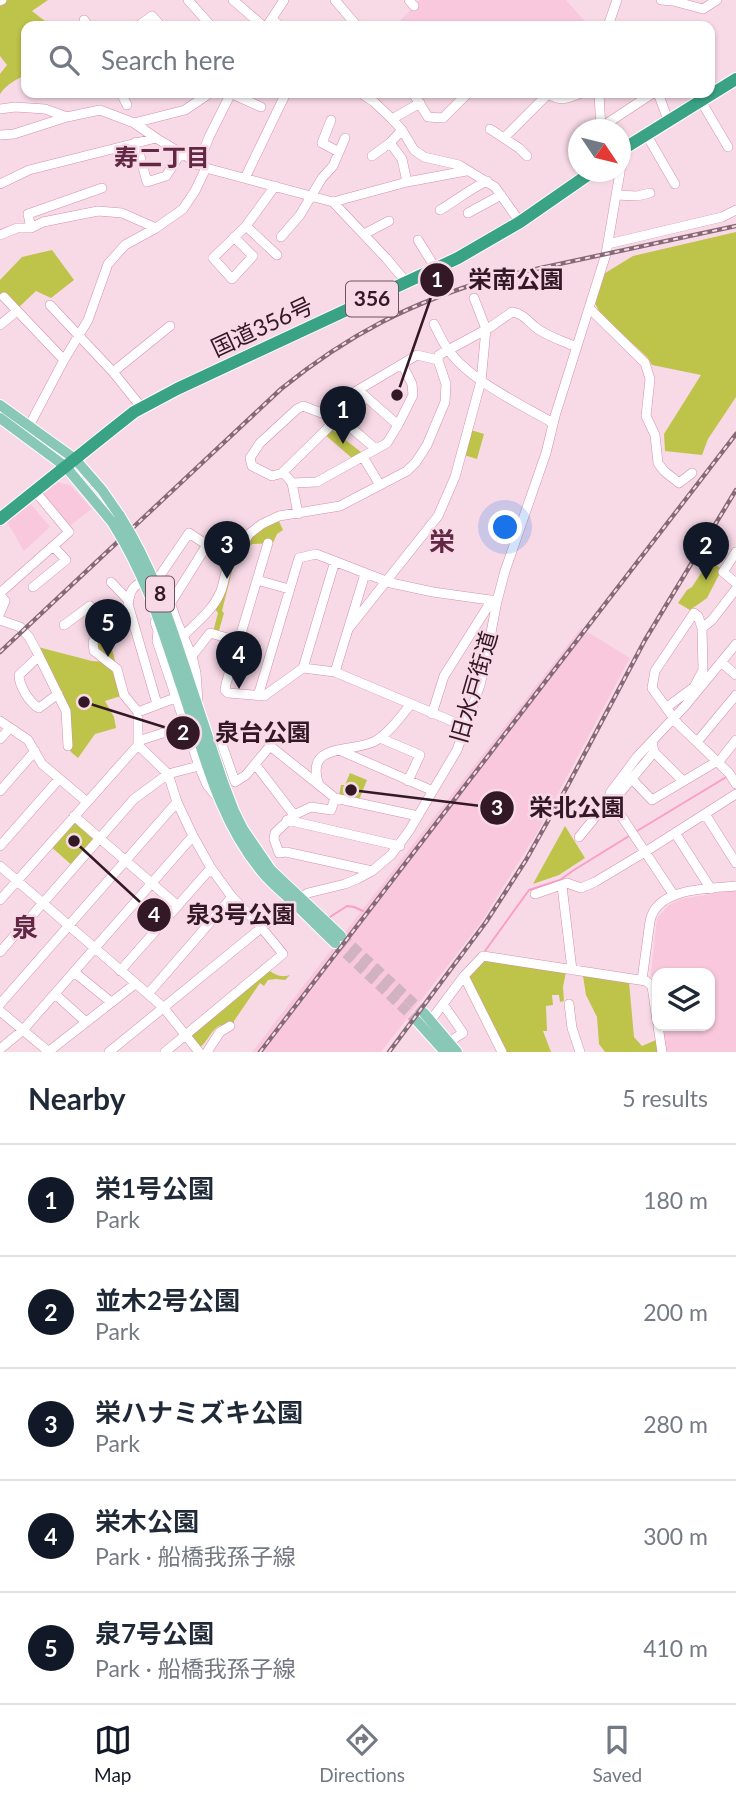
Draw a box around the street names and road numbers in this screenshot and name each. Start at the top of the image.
road number: 356 [346,282,398,316]
street label: 国道356号 [206,290,317,362]
road number: 8 [146,576,174,612]
street label: 旧水戸街道 [444,628,502,746]

